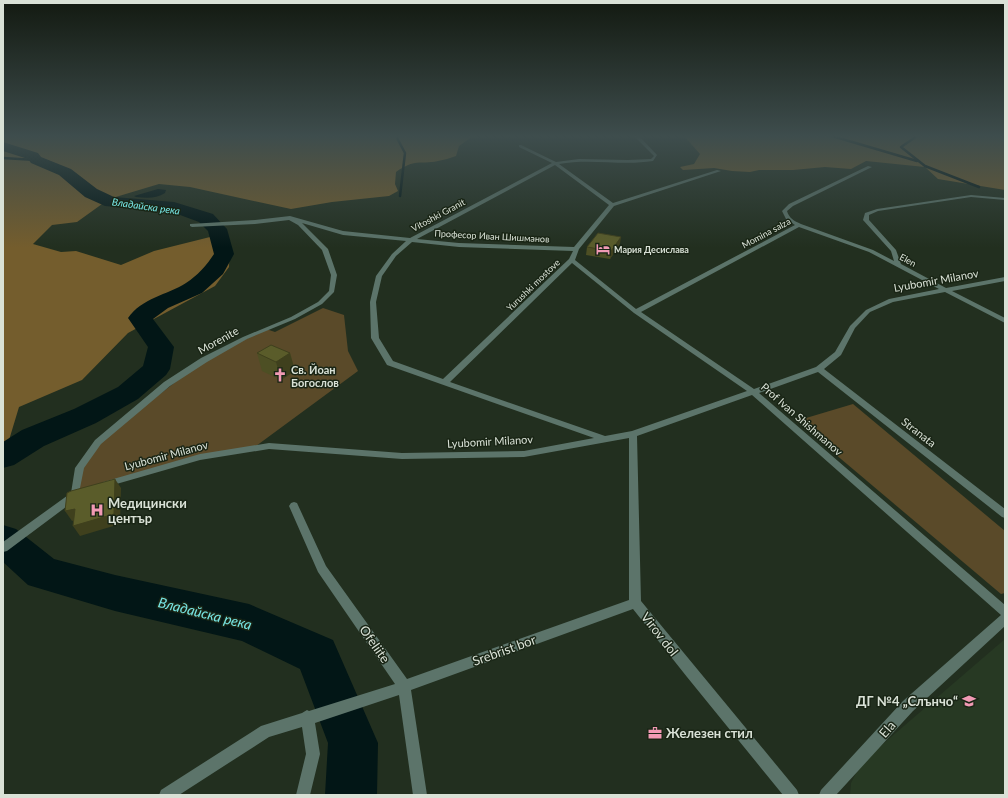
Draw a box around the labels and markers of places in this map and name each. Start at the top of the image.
hotel icon: Мария Десислава [595,241,611,257]
place label: Мария Десислава [614,244,689,255]
place label: Св. Йоан Богослов [291,363,339,389]
church icon: Св. Йоан Богослов [272,367,288,383]
place label: Медицински център [108,495,187,526]
hospital icon: Медицински център [89,502,105,518]
place label: ДГ №4 „Слънчо“ [856,693,958,709]
school or university icon: ДГ №4 „Слънчо“ [961,693,977,709]
office icon: Железен стил [647,725,663,741]
place label: Железен стил [666,725,753,741]

